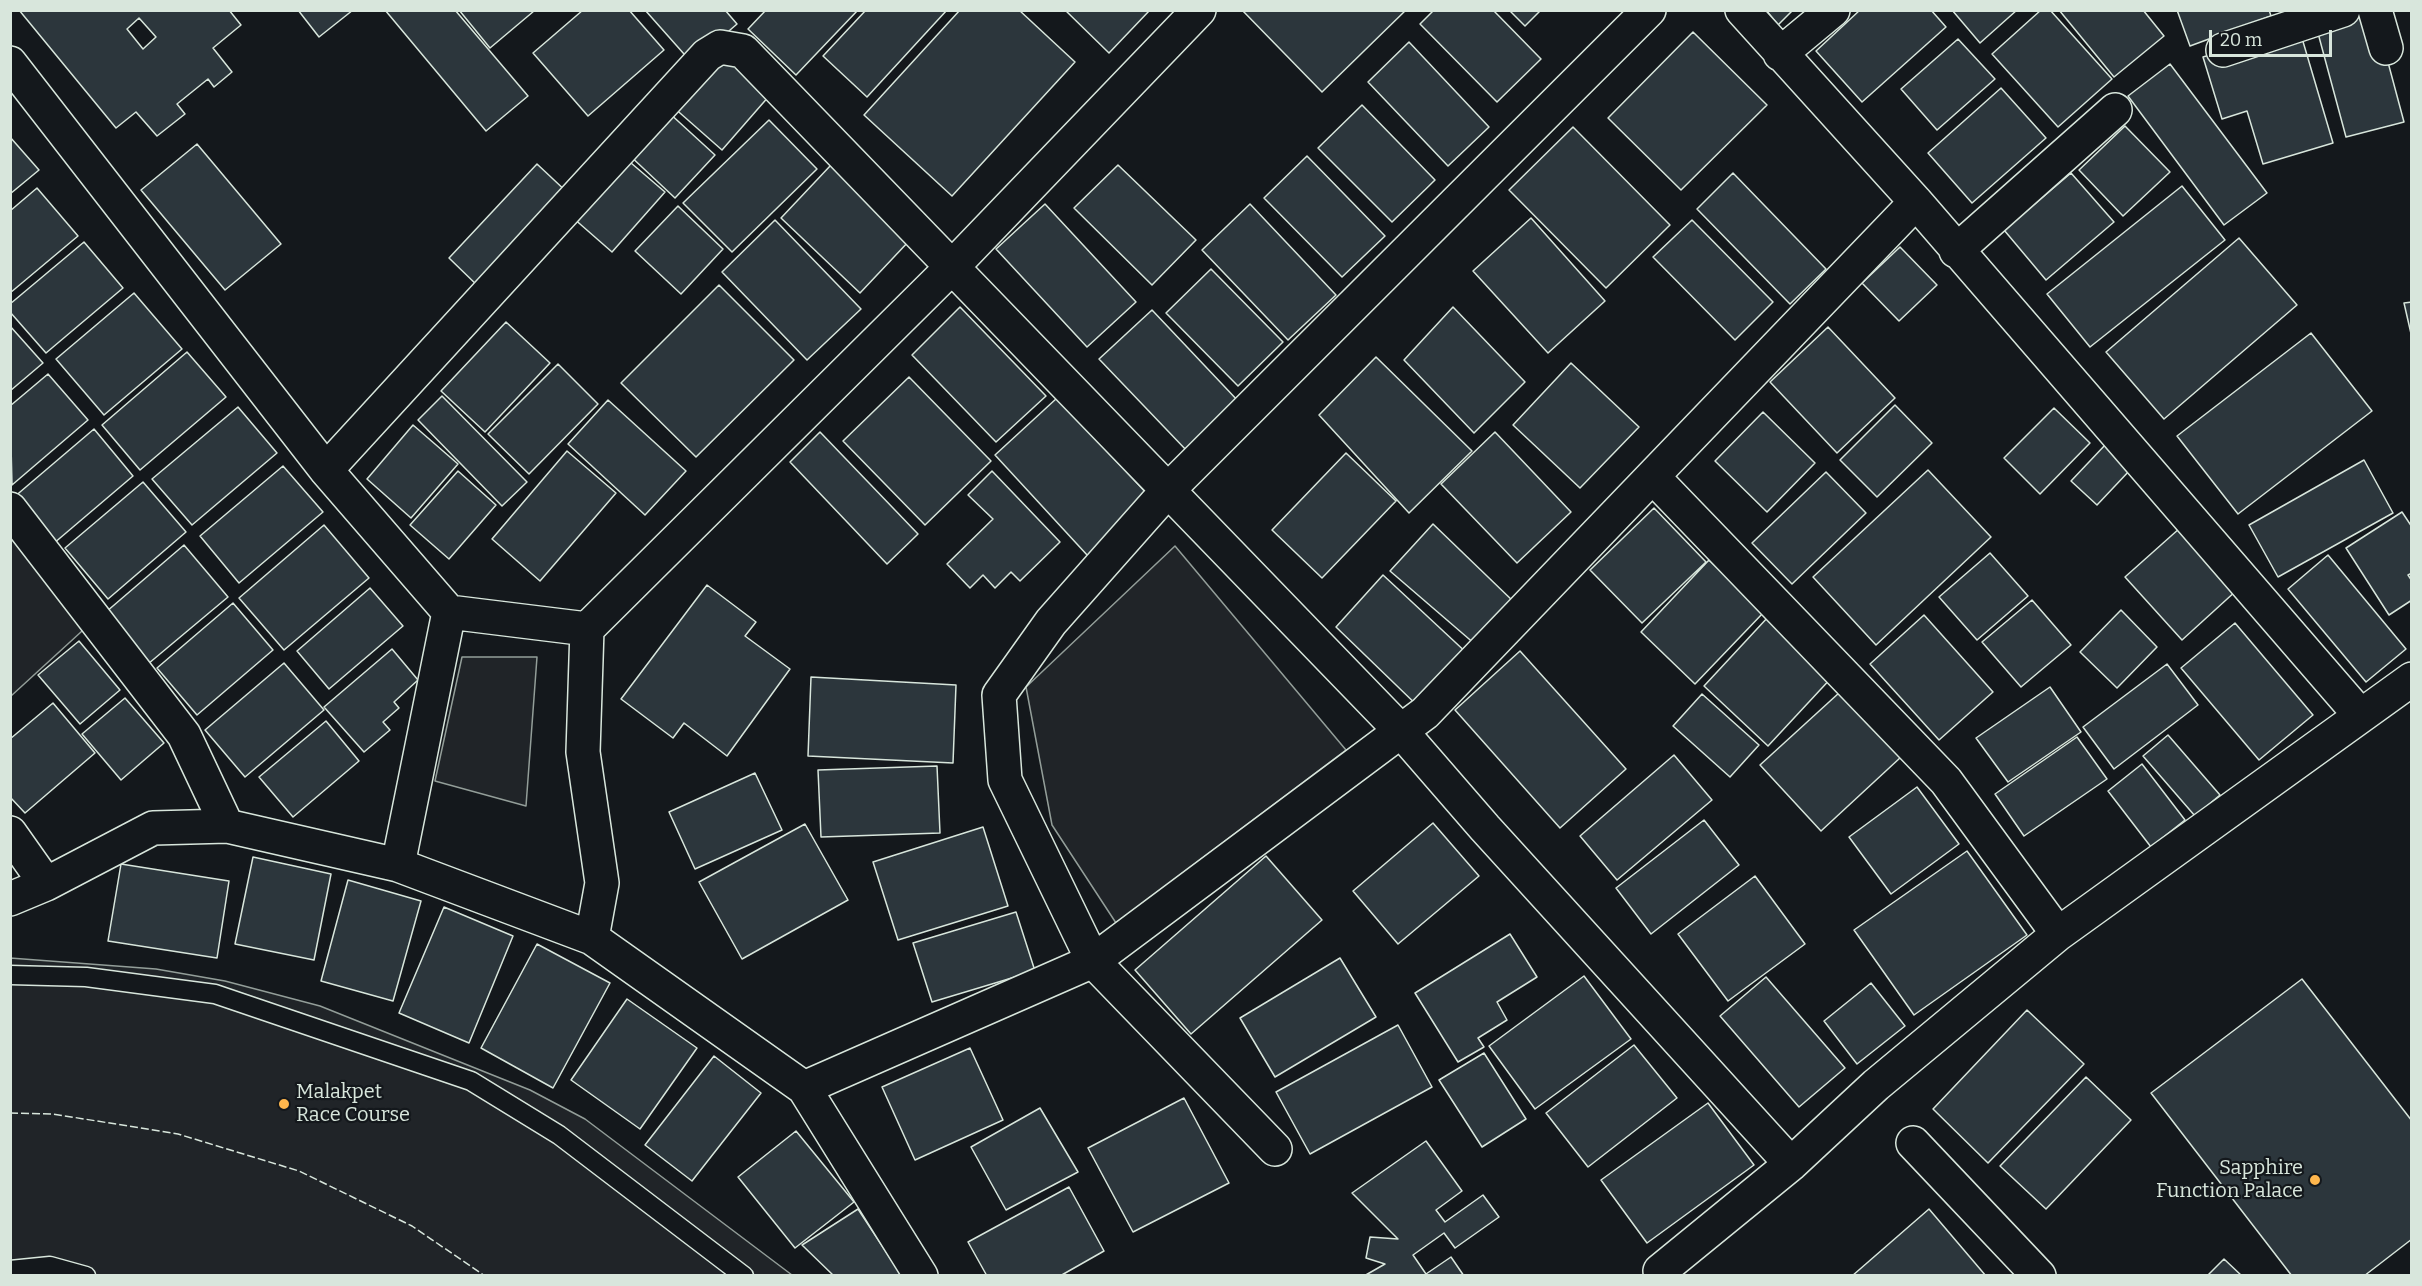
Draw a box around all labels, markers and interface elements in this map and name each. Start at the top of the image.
scale bar [2212,18,2335,56]
text: 20 m [2220,29,2262,51]
place label: Malakpet Race Course [296,1080,410,1127]
marker: Malakpet Race Course [277,1097,291,1111]
place label: Sapphire Function Palace [2156,1156,2303,1203]
marker: Sapphire Function Palace [2308,1173,2322,1187]

